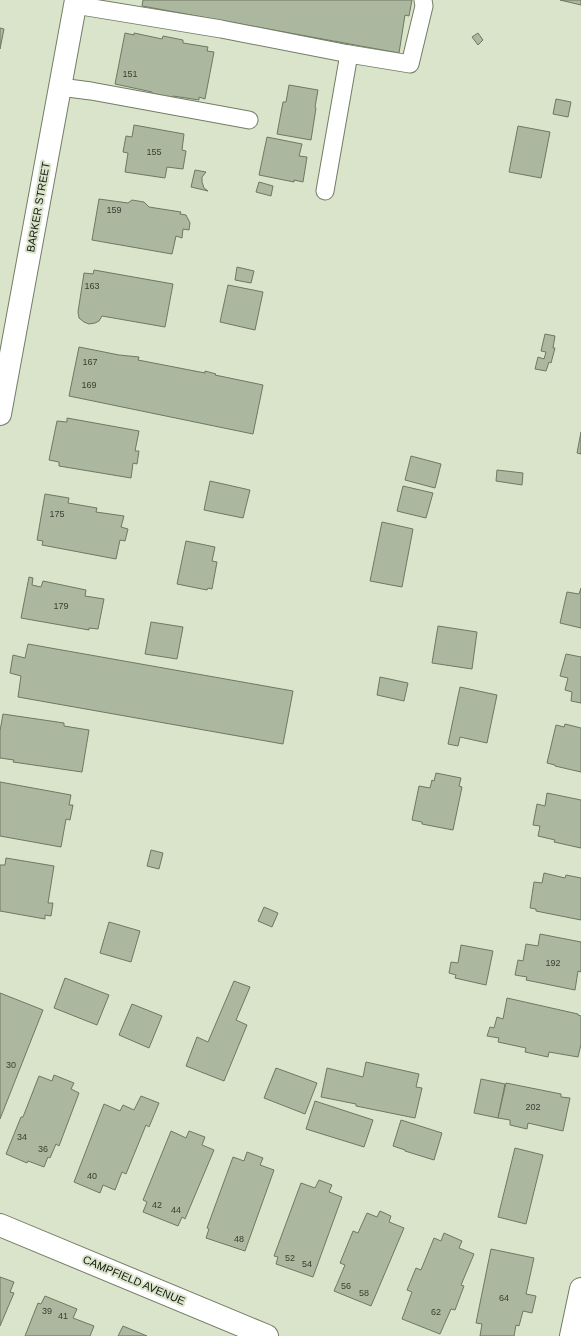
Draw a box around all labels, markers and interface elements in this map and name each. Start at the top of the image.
house number: 151 [122,69,138,79]
house number: 155 [146,147,162,157]
street label: BARKER STREET [24,161,52,253]
house number: 159 [106,205,122,215]
house number: 163 [84,281,100,291]
house number: 167 [82,357,98,367]
house number: 169 [81,380,97,390]
house number: 175 [49,509,65,519]
house number: 179 [53,601,69,611]
house number: 192 [545,958,561,968]
house number: 30 [6,1060,16,1070]
house number: 202 [525,1102,541,1112]
house number: 34 [17,1132,27,1142]
house number: 36 [38,1144,48,1154]
house number: 40 [87,1171,97,1181]
house number: 42 [152,1200,162,1210]
house number: 44 [171,1205,181,1215]
house number: 48 [234,1234,244,1244]
street label: CAMPFIELD AVENUE [81,1253,187,1307]
house number: 52 [285,1253,295,1263]
house number: 54 [302,1259,312,1269]
house number: 56 [341,1281,351,1291]
house number: 58 [359,1288,369,1298]
house number: 64 [499,1293,509,1303]
house number: 39 [42,1306,52,1316]
house number: 62 [431,1307,441,1317]
house number: 41 [58,1311,68,1321]

